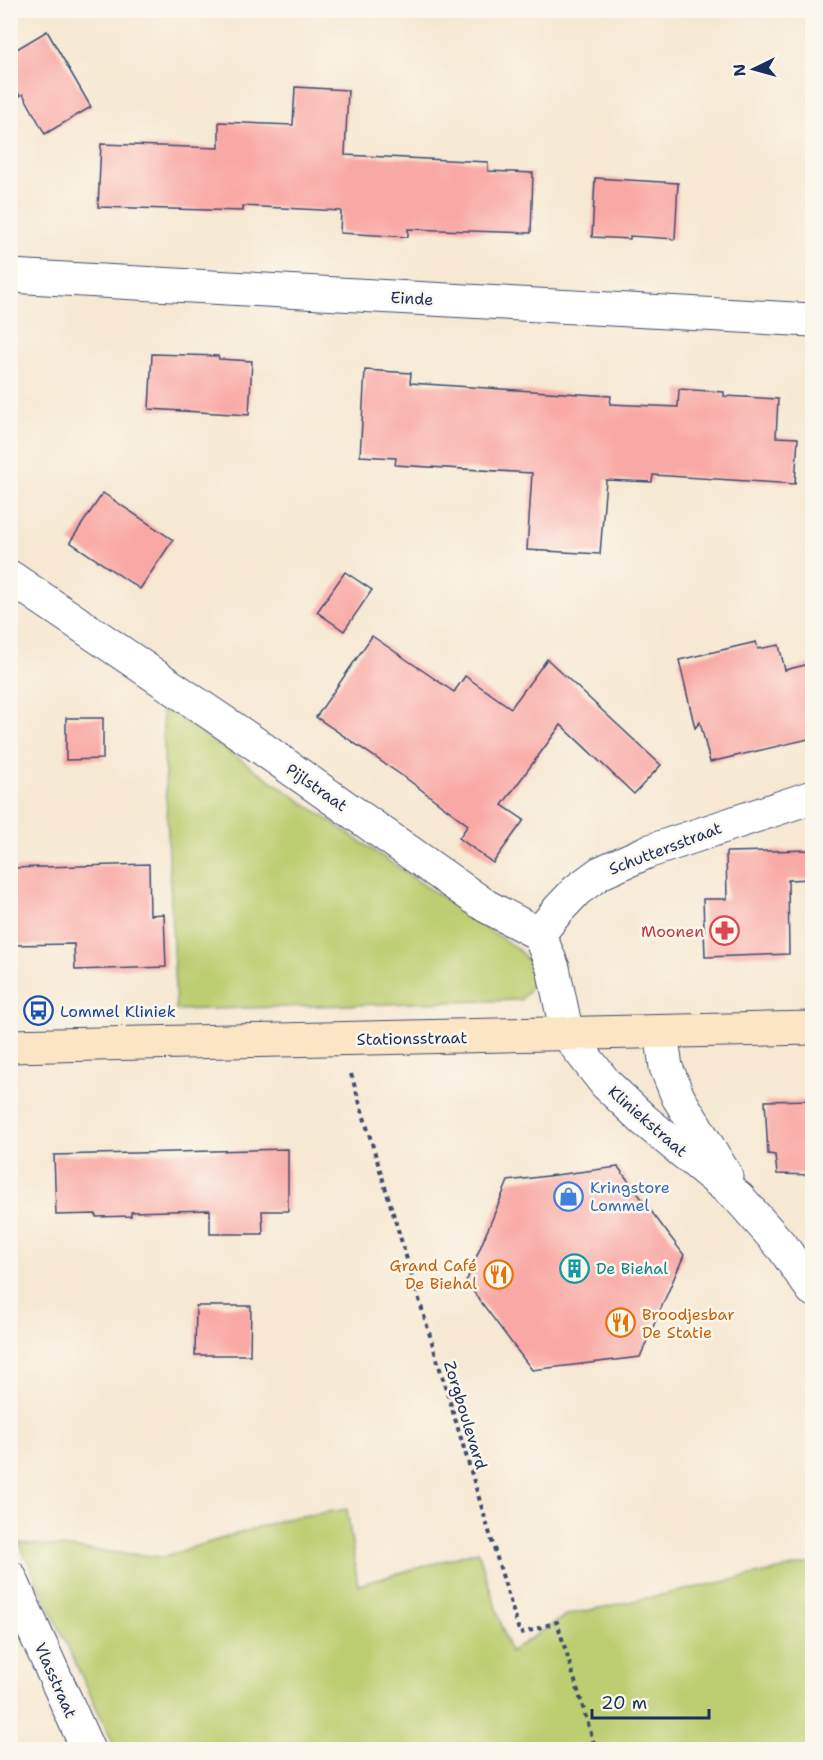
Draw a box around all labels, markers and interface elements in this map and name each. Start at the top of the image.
north arrow [724,39,784,99]
text: N [729,63,751,77]
street label: Einde [390,287,434,310]
street label: Pijlstraat [282,759,352,816]
street label: Schuttersstraat [606,817,725,880]
pharmacy icon: Moonen [709,915,741,947]
place label: Moonen [641,921,704,942]
bus stop icon: Lommel Kliniek [23,995,55,1027]
place label: Lommel Kliniek [60,1001,176,1022]
street label: Stationsstraat [357,1027,467,1050]
street label: Kliniekstraat [604,1081,692,1162]
place label: Kringstore Lommel [590,1177,670,1216]
shop icon: Kringstore Lommel [553,1180,585,1212]
building icon: De Biehal [559,1252,591,1284]
place label: Grand Café De Biehal [389,1255,477,1294]
restaurant icon: Grand Café De Biehal [482,1258,514,1290]
place label: De Biehal [596,1258,668,1279]
place label: Broodjesbar De Statie [642,1304,735,1343]
restaurant icon: Broodjesbar De Statie [605,1307,637,1339]
street label: Zorgboulevard [439,1358,492,1472]
street label: Vlasstraat [30,1639,82,1721]
scale bar [592,1682,709,1720]
text: 20 m [601,1691,647,1715]

